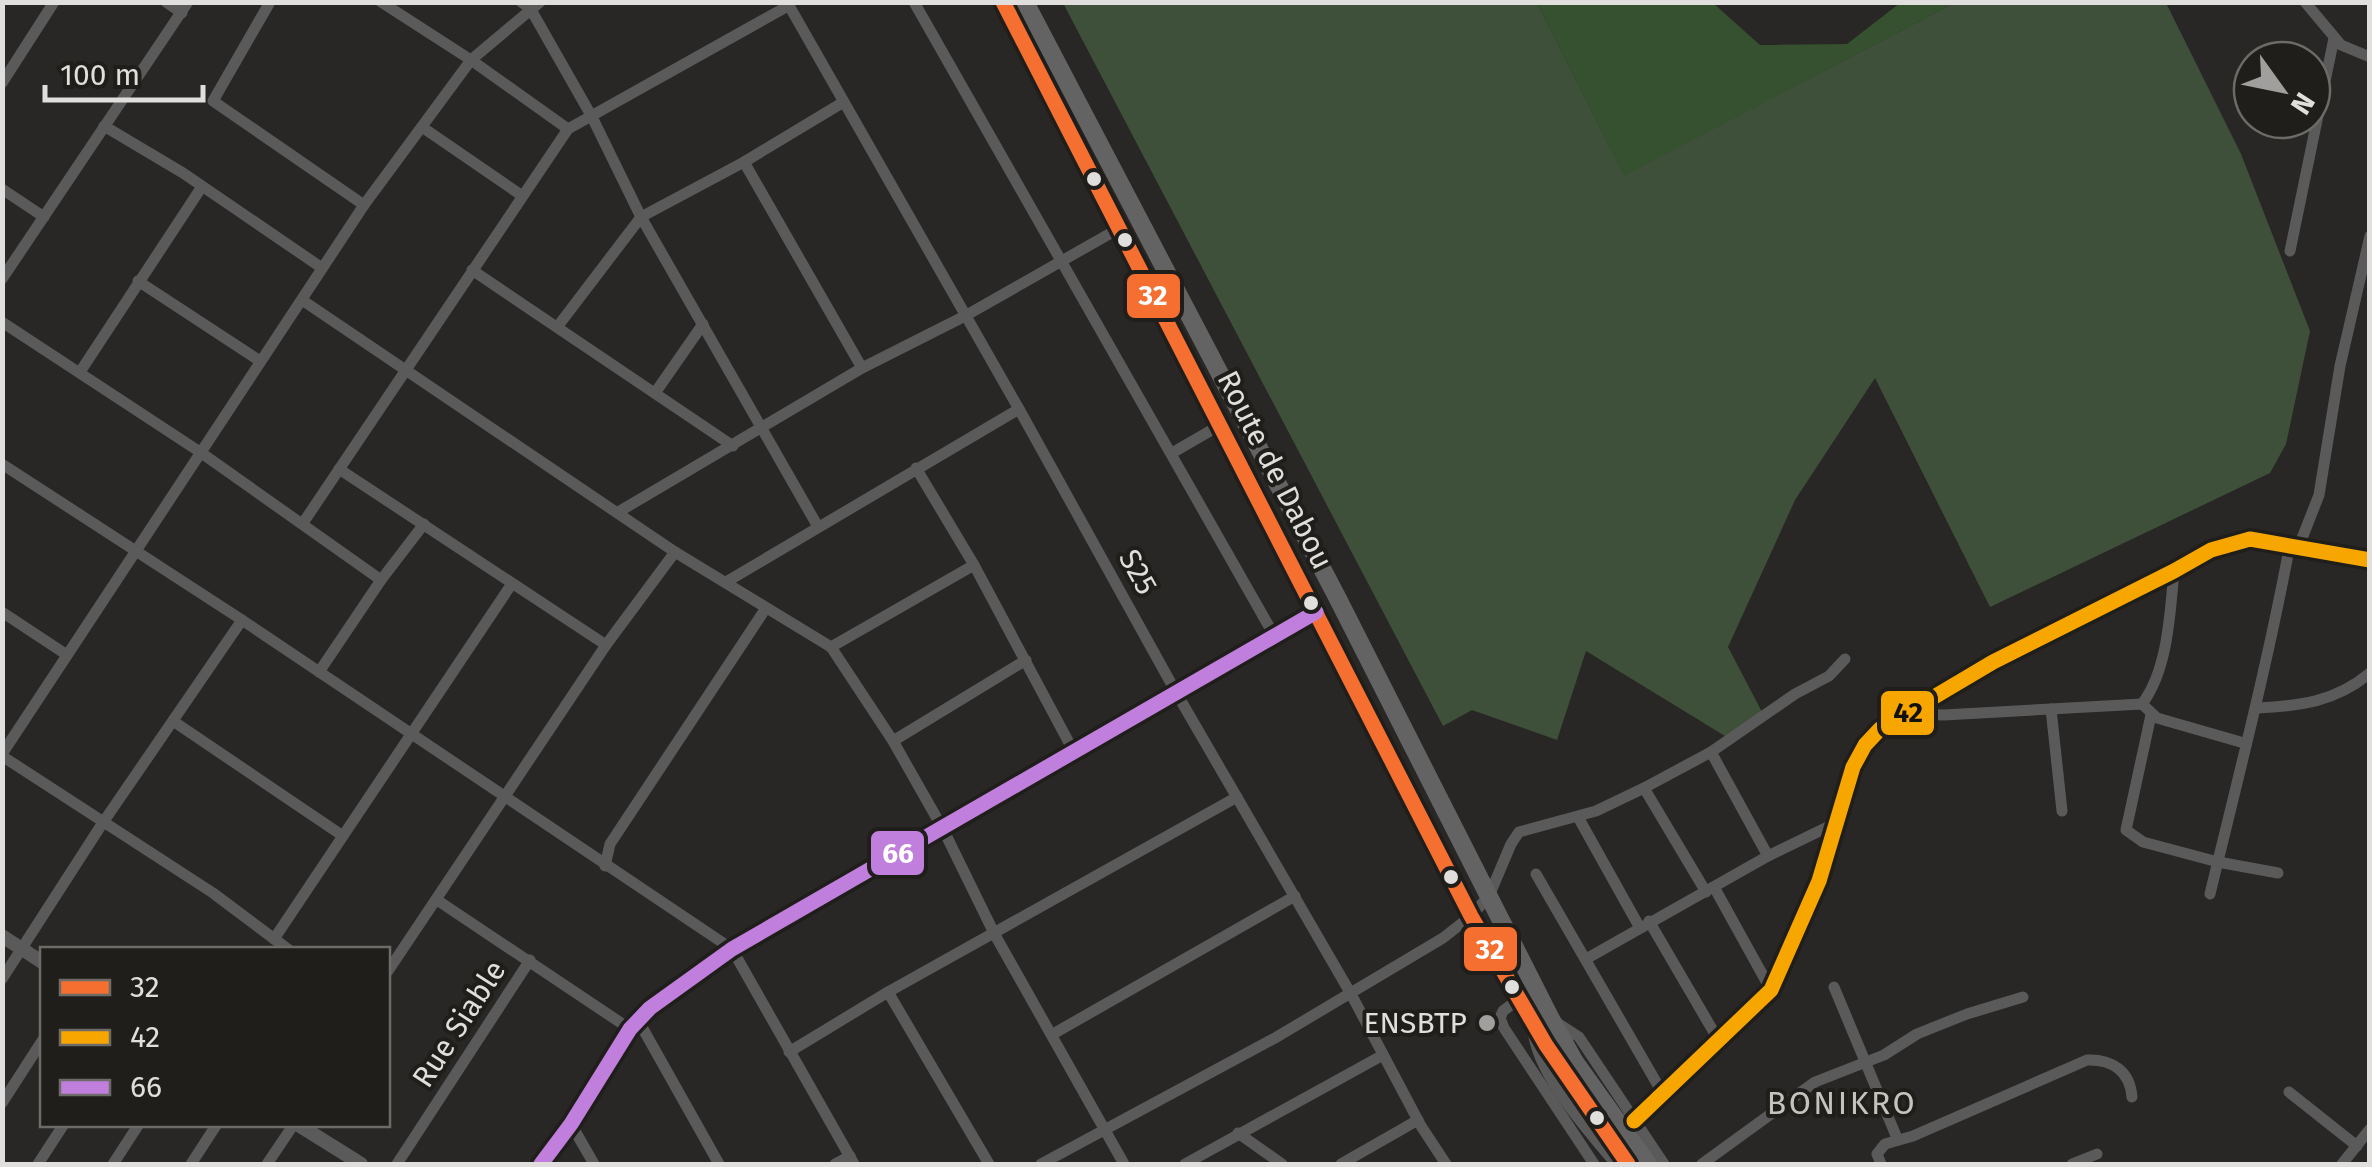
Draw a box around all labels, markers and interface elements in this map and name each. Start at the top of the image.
scale bar [45,40,202,102]
north arrow [2232,40,2332,140]
text: 100 m [60,57,140,93]
text: N [2284,87,2321,120]
unlabelled marker [1084,169,1104,189]
unlabelled marker [1115,230,1135,250]
line badge: 32 [1125,272,1182,320]
text: 32 [1138,279,1167,312]
street label: Route de Dabou [1210,365,1340,575]
street label: S25 [1111,543,1165,601]
unlabelled marker [1301,593,1321,613]
line badge: 42 [1879,689,1936,737]
text: 42 [1893,696,1923,729]
line badge: 66 [869,829,926,877]
text: 66 [882,837,914,870]
unlabelled marker [1441,867,1461,887]
line badge: 32 [1462,925,1519,973]
text: 32 [1475,933,1504,966]
legend [40,947,390,1127]
street label: Rue Siable [405,954,513,1094]
text: 32 [130,969,160,1005]
unlabelled marker [1502,977,1522,997]
place label: ENSBTP [1364,1005,1467,1041]
marker: ENSBTP [1476,1012,1498,1034]
text: 42 [130,1019,160,1055]
text: 66 [130,1069,162,1105]
district label: BONIKRO [1767,1084,1917,1122]
unlabelled marker [1587,1108,1607,1128]

